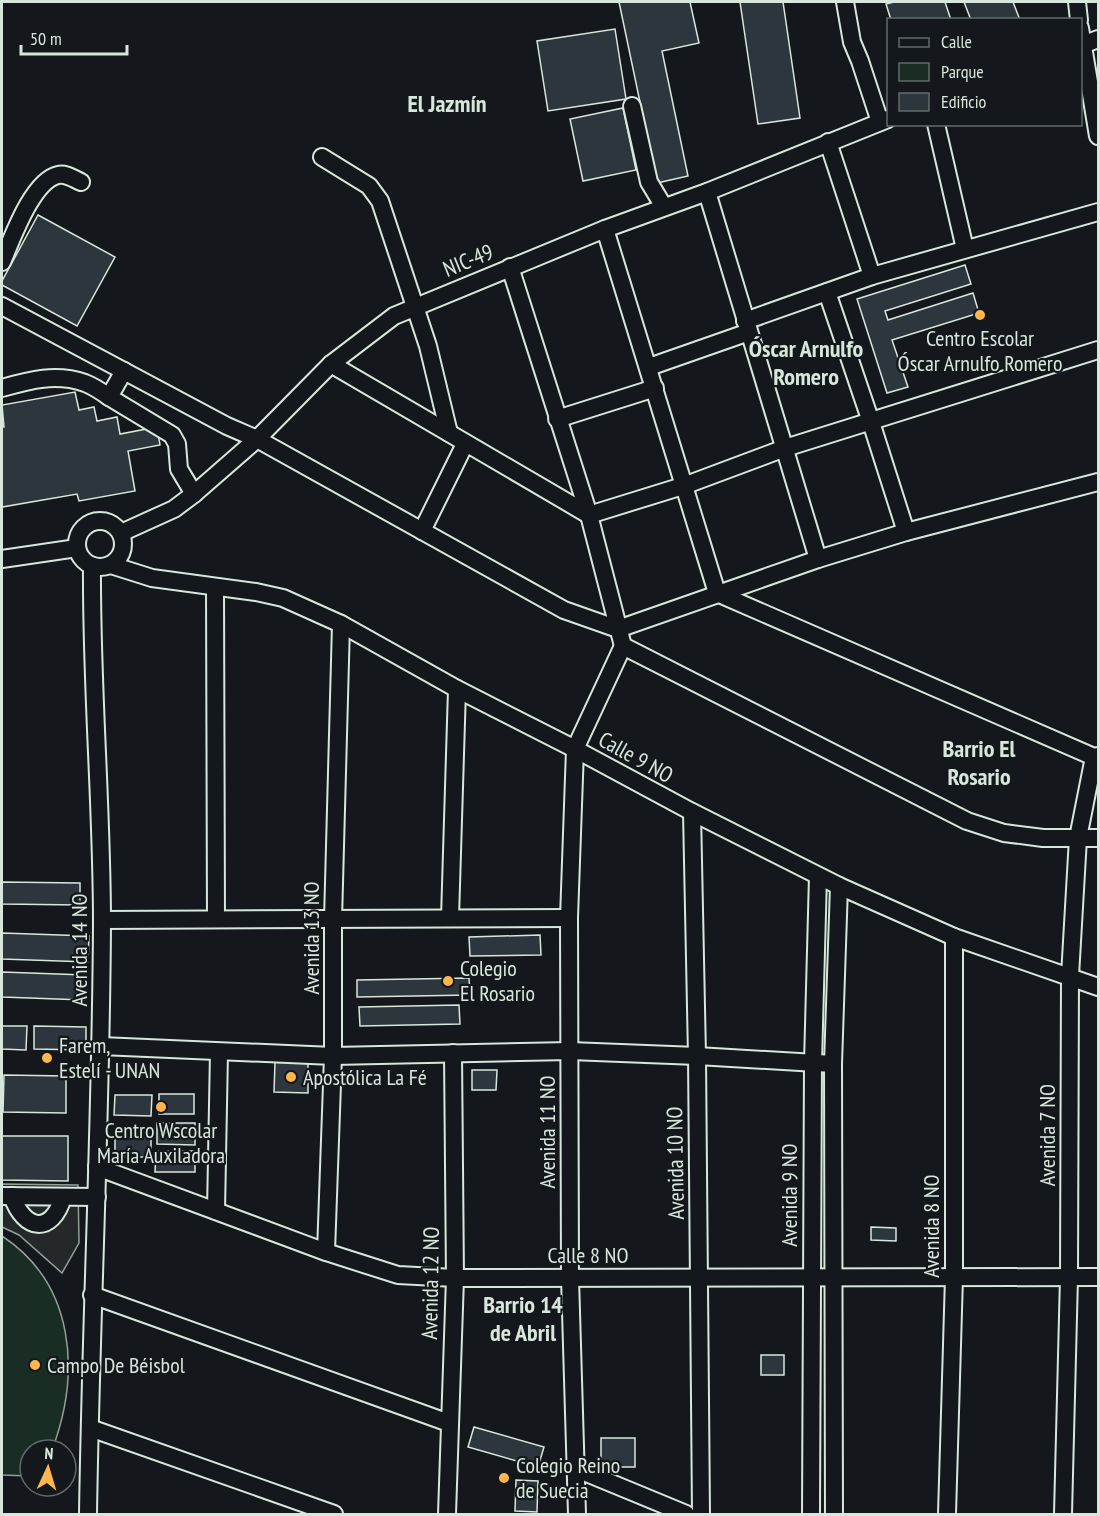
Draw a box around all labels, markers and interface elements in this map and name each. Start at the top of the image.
scale bar [21,18,128,56]
legend [887,18,1082,126]
text: 50 m [30,27,62,50]
text: Calle [941,30,972,53]
text: Parque [941,60,984,83]
district label: El Jazmín [407,88,487,119]
text: Edificio [941,90,987,113]
street label: NIC-49 [439,237,497,283]
marker: Centro Escolar Óscar Arnulfo Romero [973,308,987,322]
place label: Centro Escolar Óscar Arnulfo Romero [898,324,1062,377]
district label: Óscar Arnulfo Romero [749,333,864,392]
street label: Calle 9 NO [594,725,678,789]
district label: Barrio El Rosario [943,733,1016,792]
street label: Avenida 13 NO [297,881,325,995]
street label: Avenida 14 NO [65,893,93,1007]
place label: Colegio El Rosario [460,954,535,1007]
marker: Colegio El Rosario [441,974,455,988]
place label: Farem, Estelí - UNAN [59,1031,160,1084]
marker: Farem, Estelí - UNAN [40,1051,54,1065]
place label: Apostólica La Fé [303,1063,427,1091]
marker: Apostólica La Fé [284,1070,298,1084]
street label: Avenida 11 NO [533,1075,561,1189]
street label: Avenida 7 NO [1033,1084,1061,1186]
marker: Centro Wscolar María Auxiladora [154,1100,168,1114]
street label: Avenida 10 NO [660,1106,690,1220]
place label: Centro Wscolar María Auxiladora [97,1116,225,1169]
street label: Avenida 9 NO [775,1143,803,1247]
street label: Avenida 8 NO [917,1174,945,1278]
street label: Avenida 12 NO [415,1226,445,1340]
street label: Calle 8 NO [547,1241,629,1269]
district label: Barrio 14 de Abril [483,1289,563,1348]
place label: Campo De Béisbol [47,1351,186,1379]
marker: Campo De Béisbol [28,1358,42,1372]
north arrow [18,1438,78,1498]
text: N [44,1443,54,1463]
place label: Colegio Reino de Suecia [516,1451,620,1504]
marker: Colegio Reino de Suecia [497,1471,511,1485]

